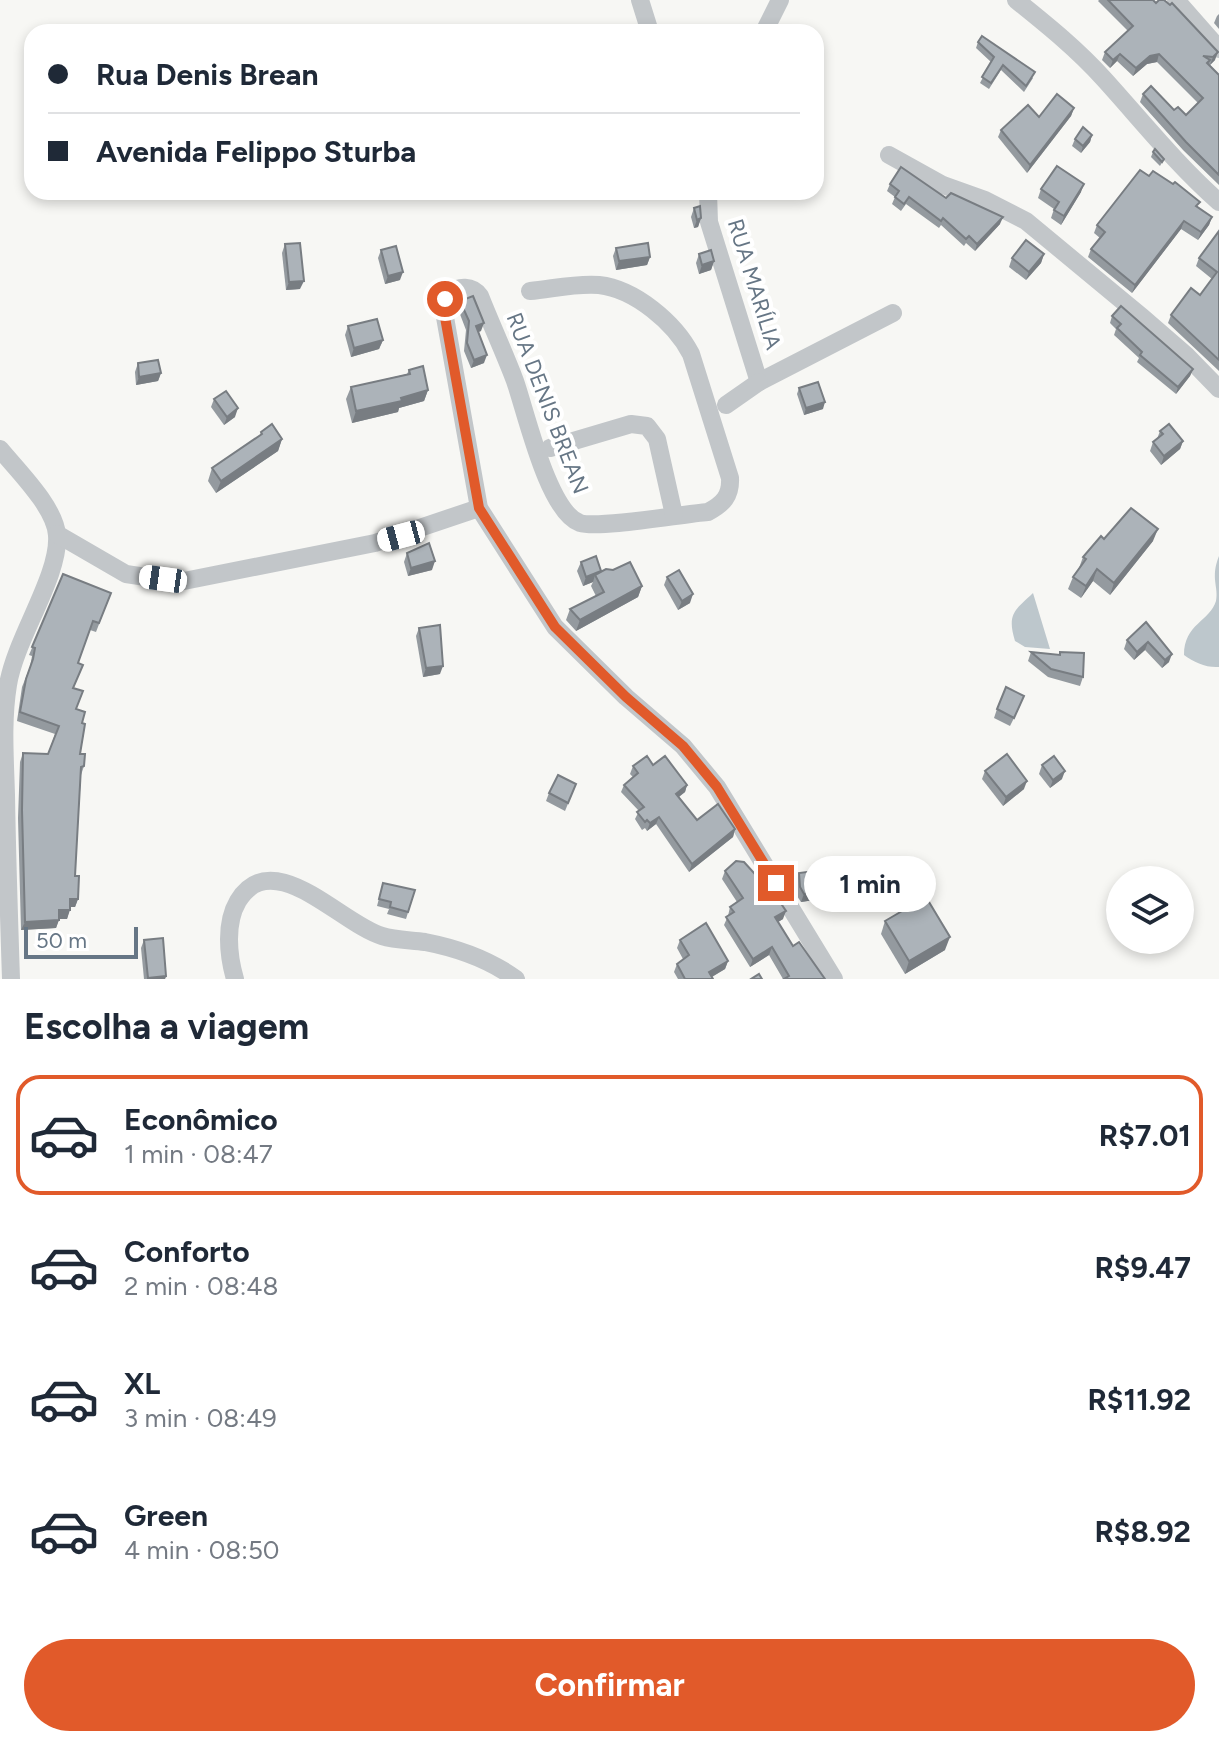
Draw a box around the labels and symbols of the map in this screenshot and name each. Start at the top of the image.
street label: RUA MARÍLIA [722,216,787,353]
route start [427,281,463,317]
street label: RUA DENIS BREAN [501,309,595,498]
car [375,518,427,554]
car [138,564,188,594]
callout: 1 min [804,855,936,911]
route end [758,865,794,901]
scale bar [24,923,138,959]

